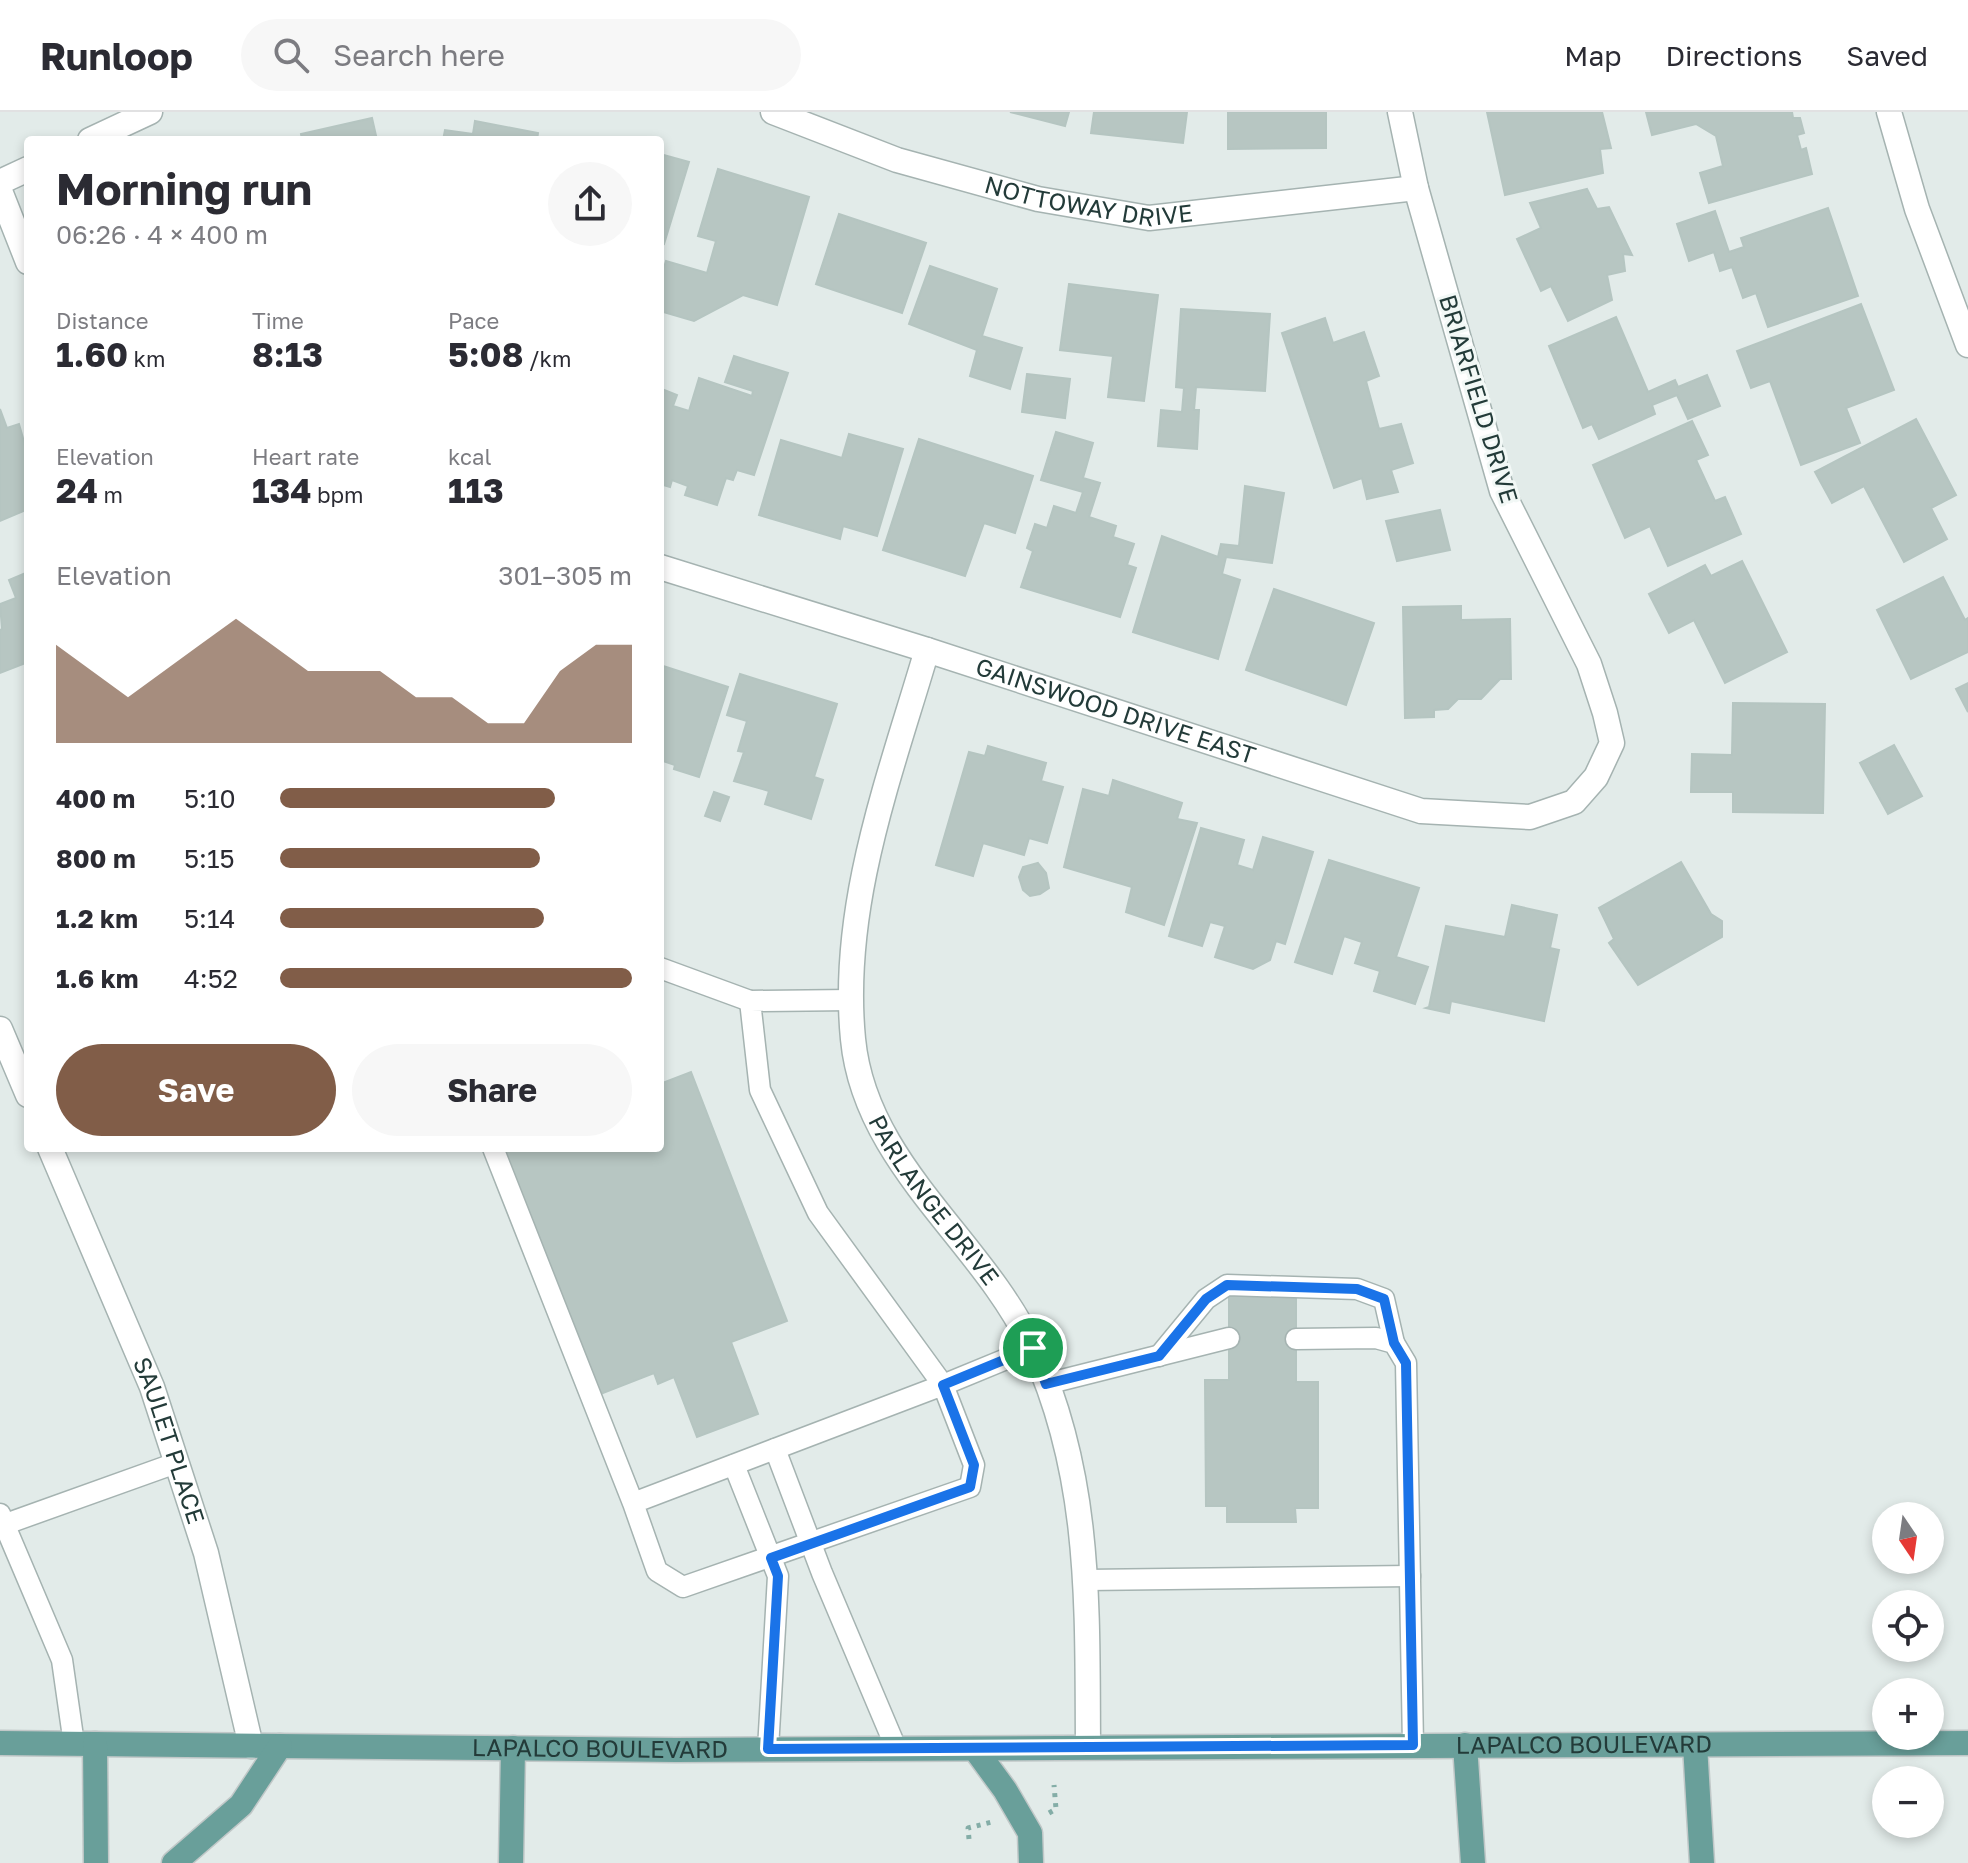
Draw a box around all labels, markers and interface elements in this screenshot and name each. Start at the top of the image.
search box [241,19,801,91]
text: Runloop [40,33,193,78]
icon: search [269,33,313,77]
text: Search here [333,37,505,73]
text: Map [1564,39,1621,72]
text: Directions [1665,39,1802,72]
text: Saved [1846,39,1928,72]
text: Morning run [56,162,312,215]
button: share [548,162,632,246]
street label: NOTTOWAY DRIVE [982,169,1194,232]
text: 06:26 · 4 × 400 m [56,219,268,250]
street label: BRIARFIELD DRIVE [1434,291,1525,506]
text: Distance [56,307,148,334]
text: Time [252,307,304,334]
text: Pace [448,307,499,334]
text: 1.60 [56,334,128,374]
text: 8:13 [252,334,323,374]
text: 5:08 [448,334,523,374]
text: km [128,345,166,372]
text: /km [523,345,571,372]
text: Elevation [56,443,154,470]
text: Heart rate [252,443,359,470]
text: kcal [448,443,491,470]
text: 24 [56,470,98,510]
text: 134 [252,470,312,510]
text: 113 [448,470,504,510]
text: m [98,481,123,508]
text: bpm [312,481,364,508]
text: Elevation [56,560,172,591]
text: 301–305 m [498,560,632,591]
street label: GAINSWOOD DRIVE EAST [973,651,1260,769]
text: 400 m [56,783,135,814]
text: 5:10 [184,783,236,814]
text: 800 m [56,843,136,874]
text: 5:15 [184,843,235,874]
text: 1.2 km [56,903,138,934]
text: 5:14 [184,903,235,934]
text: 1.6 km [56,963,139,994]
text: 4:52 [184,963,238,994]
button: Save [56,1044,336,1136]
button: Share [352,1044,632,1136]
street label: PARLANGE DRIVE [863,1110,1006,1290]
pin [999,1314,1067,1382]
icon: arrive [1011,1326,1055,1370]
street label: SAULET PLACE [128,1352,212,1527]
north arrow [1872,1502,1944,1574]
map controls [1872,1502,1944,1838]
button: locate [1872,1590,1944,1662]
button: + [1872,1678,1944,1750]
street label: LAPALCO BOULEVARD [1456,1728,1712,1759]
street label: LAPALCO BOULEVARD [472,1732,728,1763]
button: − [1872,1766,1944,1838]

